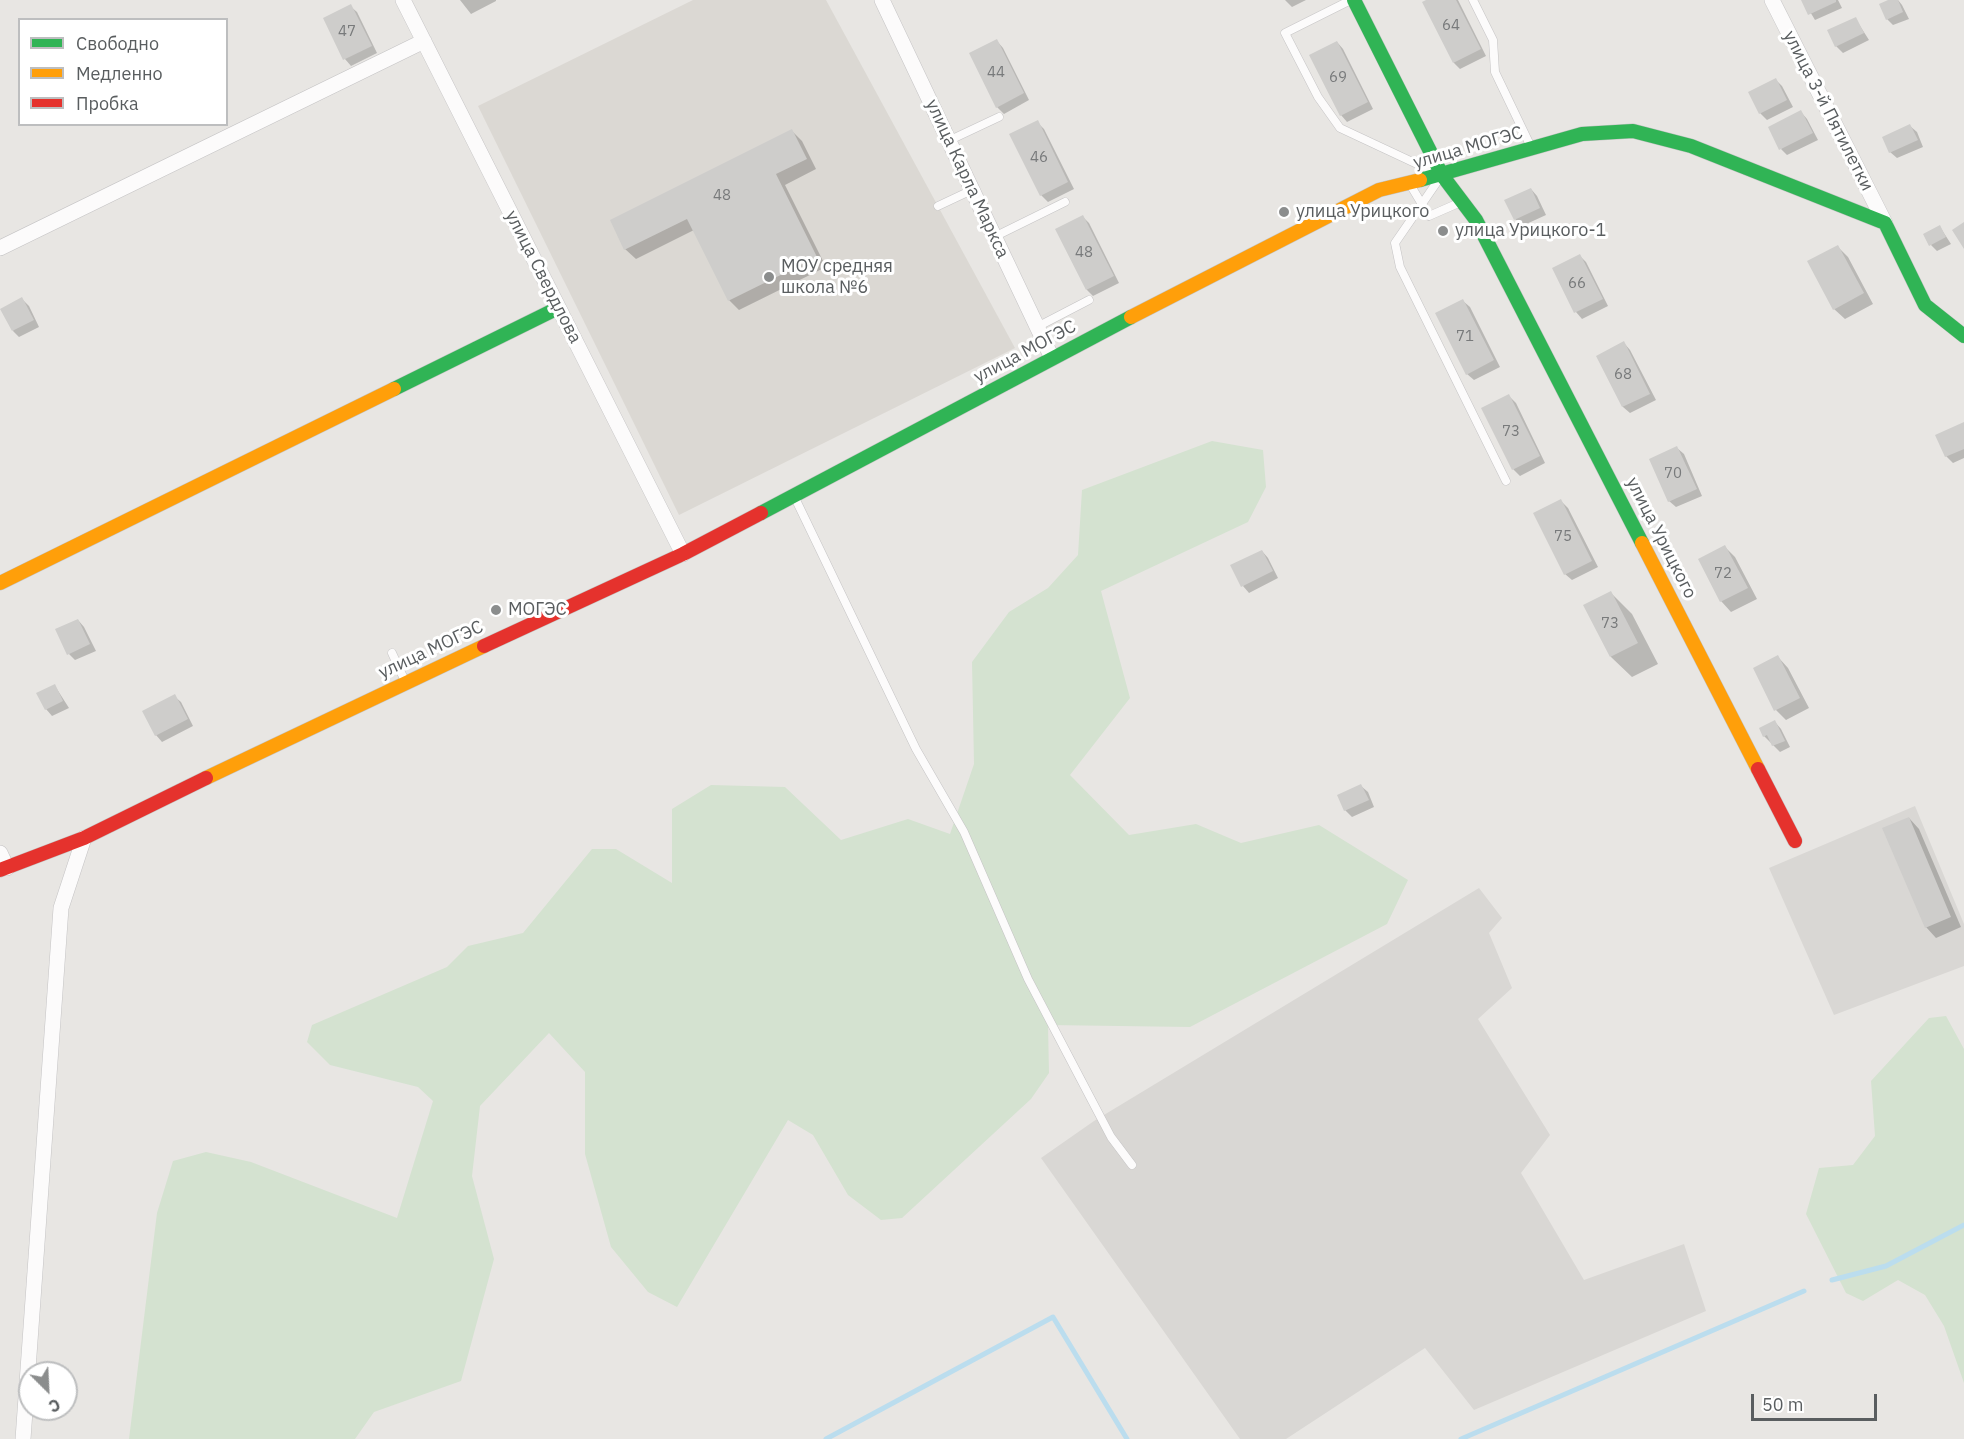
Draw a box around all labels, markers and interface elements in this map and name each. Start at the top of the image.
house number: 64 [1442,17,1460,35]
legend [18,18,228,126]
house number: 47 [338,23,356,41]
street label: улица 3-й Пятилетки [1778,27,1878,195]
text: Свободно [76,32,159,55]
text: Медленно [76,62,163,85]
house number: 44 [987,64,1005,82]
house number: 69 [1329,69,1347,87]
text: Пробка [76,92,139,115]
street label: улица Карла Маркса [921,96,1013,262]
street label: улица МОГЭС [1411,122,1525,174]
house number: 46 [1030,149,1048,167]
house number: 48 [713,187,731,205]
place label: улица Урицкого [1296,201,1429,223]
marker: улица Урицкого [1277,205,1291,219]
street label: улица Свердлова [500,207,586,347]
place label: улица Урицкого-1 [1455,220,1606,242]
marker: улица Урицкого-1 [1436,224,1450,238]
house number: 48 [1075,244,1093,262]
place label: МОУ средняя школа №6 [781,256,893,298]
marker: МОУ средняя школа №6 [762,270,776,284]
house number: 66 [1568,275,1586,293]
street label: улица МОГЭС [970,316,1080,388]
house number: 71 [1456,328,1474,346]
house number: 68 [1614,366,1632,384]
house number: 73 [1502,423,1520,441]
house number: 70 [1664,465,1682,483]
street label: улица Урицкого [1621,474,1701,602]
house number: 75 [1554,528,1572,546]
house number: 72 [1714,565,1732,583]
place label: МОГЭС [508,599,567,621]
marker: МОГЭС [489,603,503,617]
house number: 73 [1601,615,1619,633]
street label: улица МОГЭС [375,616,487,684]
north arrow [18,1361,78,1421]
scale bar [1754,1382,1880,1420]
text: 50 m [1762,1393,1804,1416]
text: С [46,1394,63,1417]

